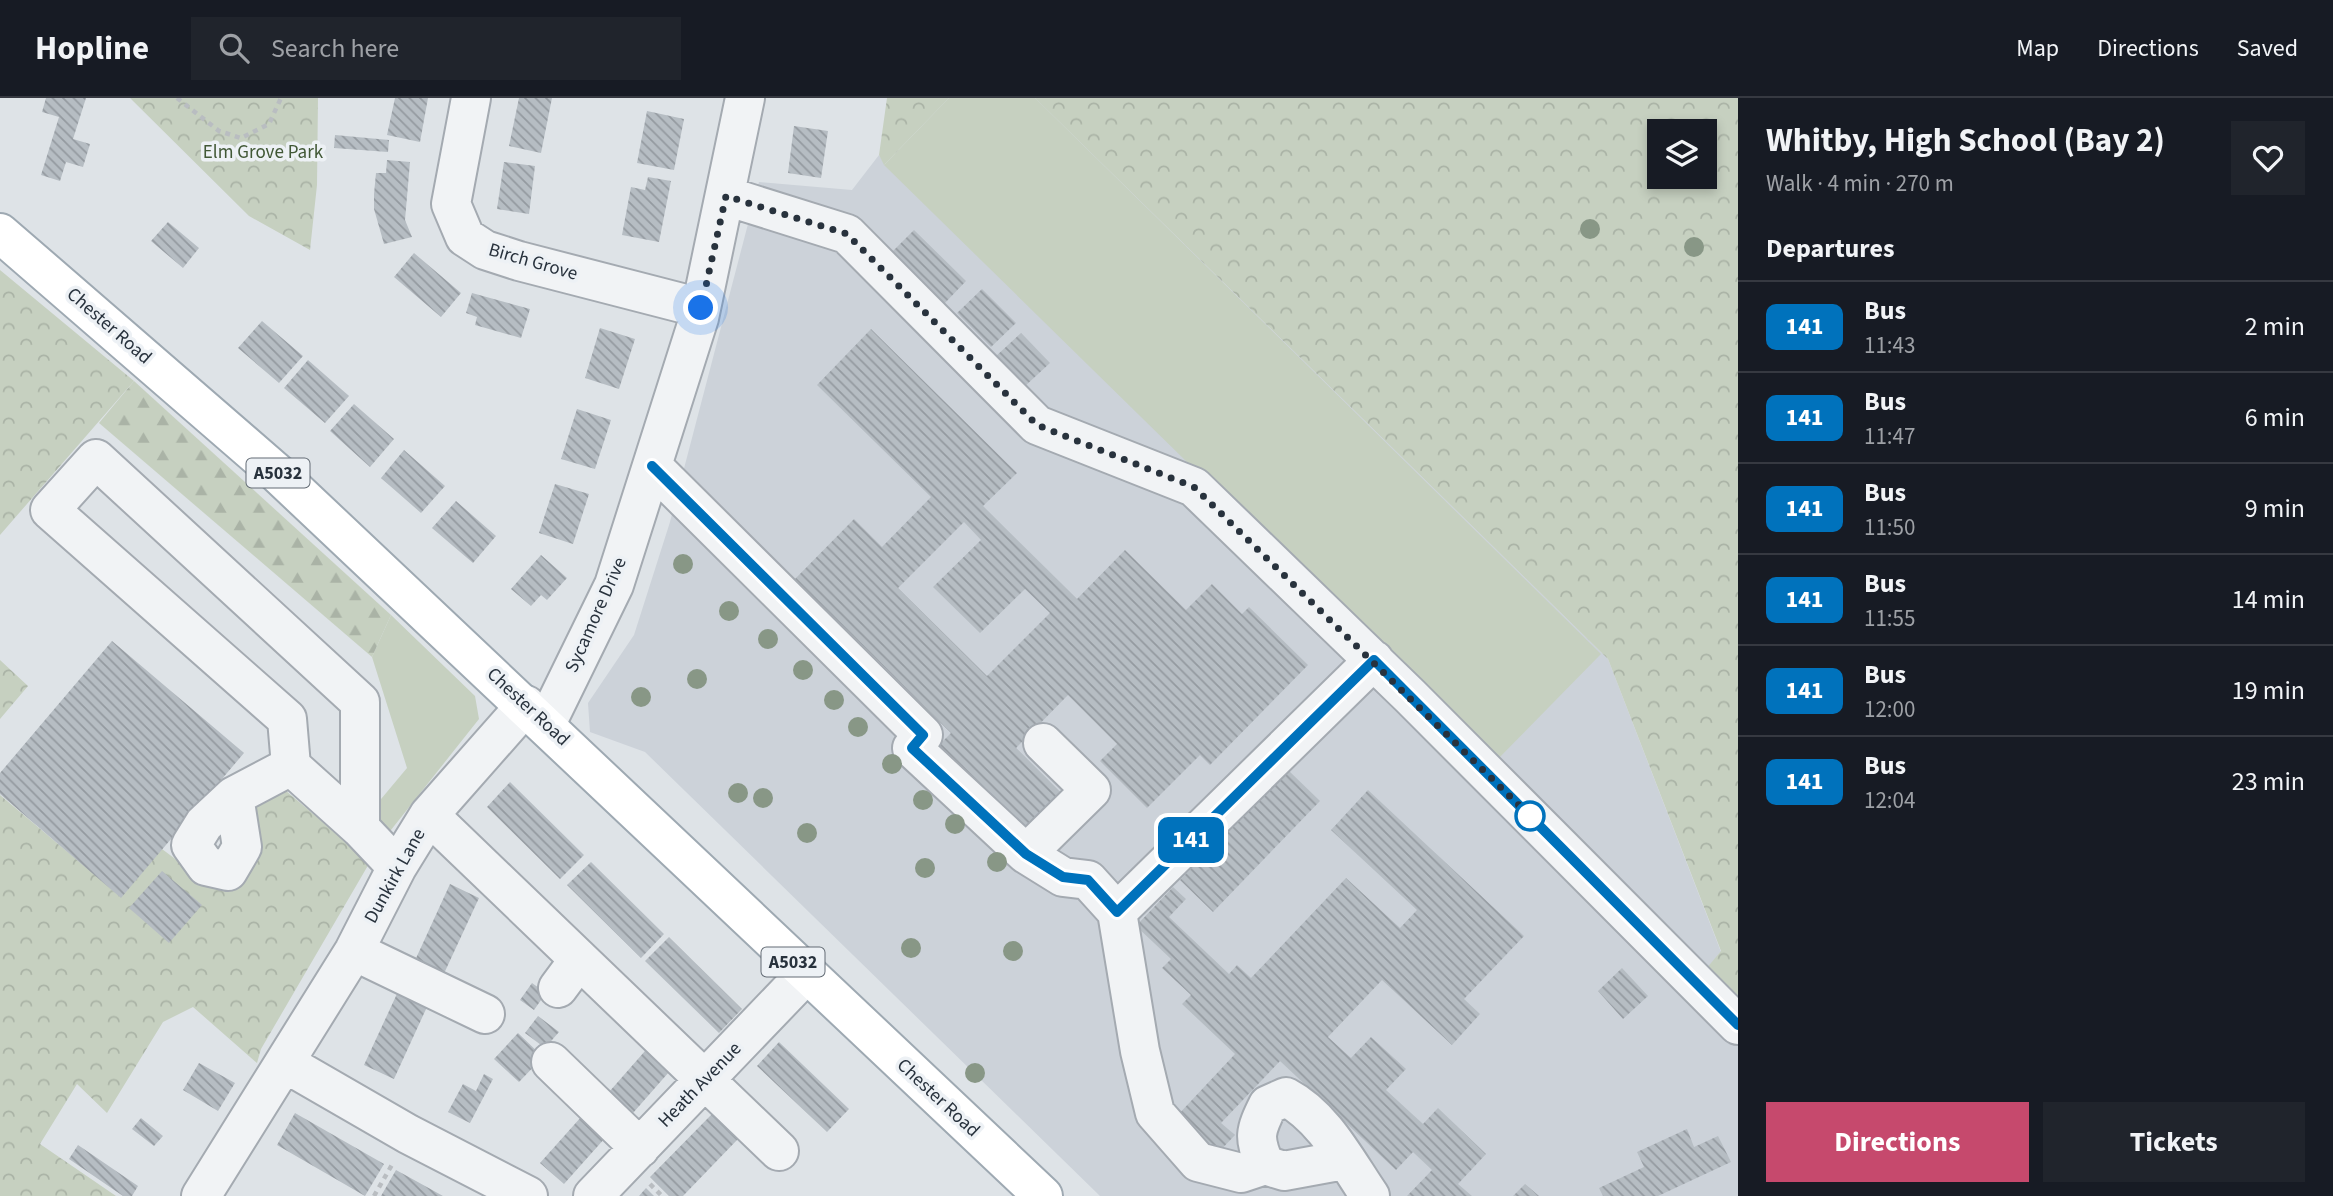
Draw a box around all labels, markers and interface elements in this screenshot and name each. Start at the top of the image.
search box [191,17,681,80]
text: Hopline [35,25,149,72]
icon: search [215,29,253,67]
text: Search here [271,30,399,67]
text: Map [2016,31,2059,66]
text: Directions [2097,31,2199,66]
text: Saved [2237,31,2298,66]
text: Whitby, High School (Bay 2) [1766,117,2165,164]
map controls [1647,119,1717,189]
button: layers [1647,119,1717,189]
button: heart [2231,121,2305,195]
park label: Elm Grove Park [203,139,324,166]
text: Walk · 4 min · 270 m [1766,167,1954,200]
text: Departures [1766,230,1894,267]
street label: Birch Grove [485,236,581,288]
street label: Chester Road [61,281,157,371]
your location [683,290,718,325]
text: Bus [1864,292,1906,329]
text: 2 min [2245,308,2305,345]
text: 141 [1785,309,1824,344]
text: 11:43 [1864,329,1915,362]
text: Bus [1864,383,1906,420]
text: 6 min [2245,399,2305,436]
text: 141 [1785,400,1824,435]
text: 11:47 [1864,420,1915,453]
road number: A5032 [246,458,310,488]
text: Bus [1864,474,1906,511]
text: 9 min [2245,490,2305,527]
text: 141 [1785,491,1824,526]
text: 11:50 [1864,511,1915,544]
street label: Sycamore Drive [558,553,634,677]
text: Bus [1864,565,1906,602]
text: 14 min [2232,581,2305,618]
text: 141 [1785,582,1824,617]
text: 11:55 [1864,602,1915,635]
text: Bus [1864,656,1906,693]
street label: Chester Road [480,661,576,753]
text: 19 min [2232,672,2305,709]
text: 141 [1785,673,1824,708]
text: 12:00 [1864,693,1915,726]
text: Bus [1864,747,1906,784]
text: 23 min [2232,763,2305,800]
text: 141 [1785,764,1824,799]
text: 12:04 [1864,784,1915,817]
unlabelled marker [1515,801,1545,831]
line badge: 141 [1151,817,1231,863]
text: 141 [1172,822,1210,857]
street label: Dunkirk Lane [358,824,432,928]
road number: A5032 [762,948,824,976]
street label: Heath Avenue [652,1036,748,1134]
street label: Chester Road [890,1052,986,1144]
button: Directions [1766,1102,2029,1182]
button: Tickets [2043,1102,2305,1182]

